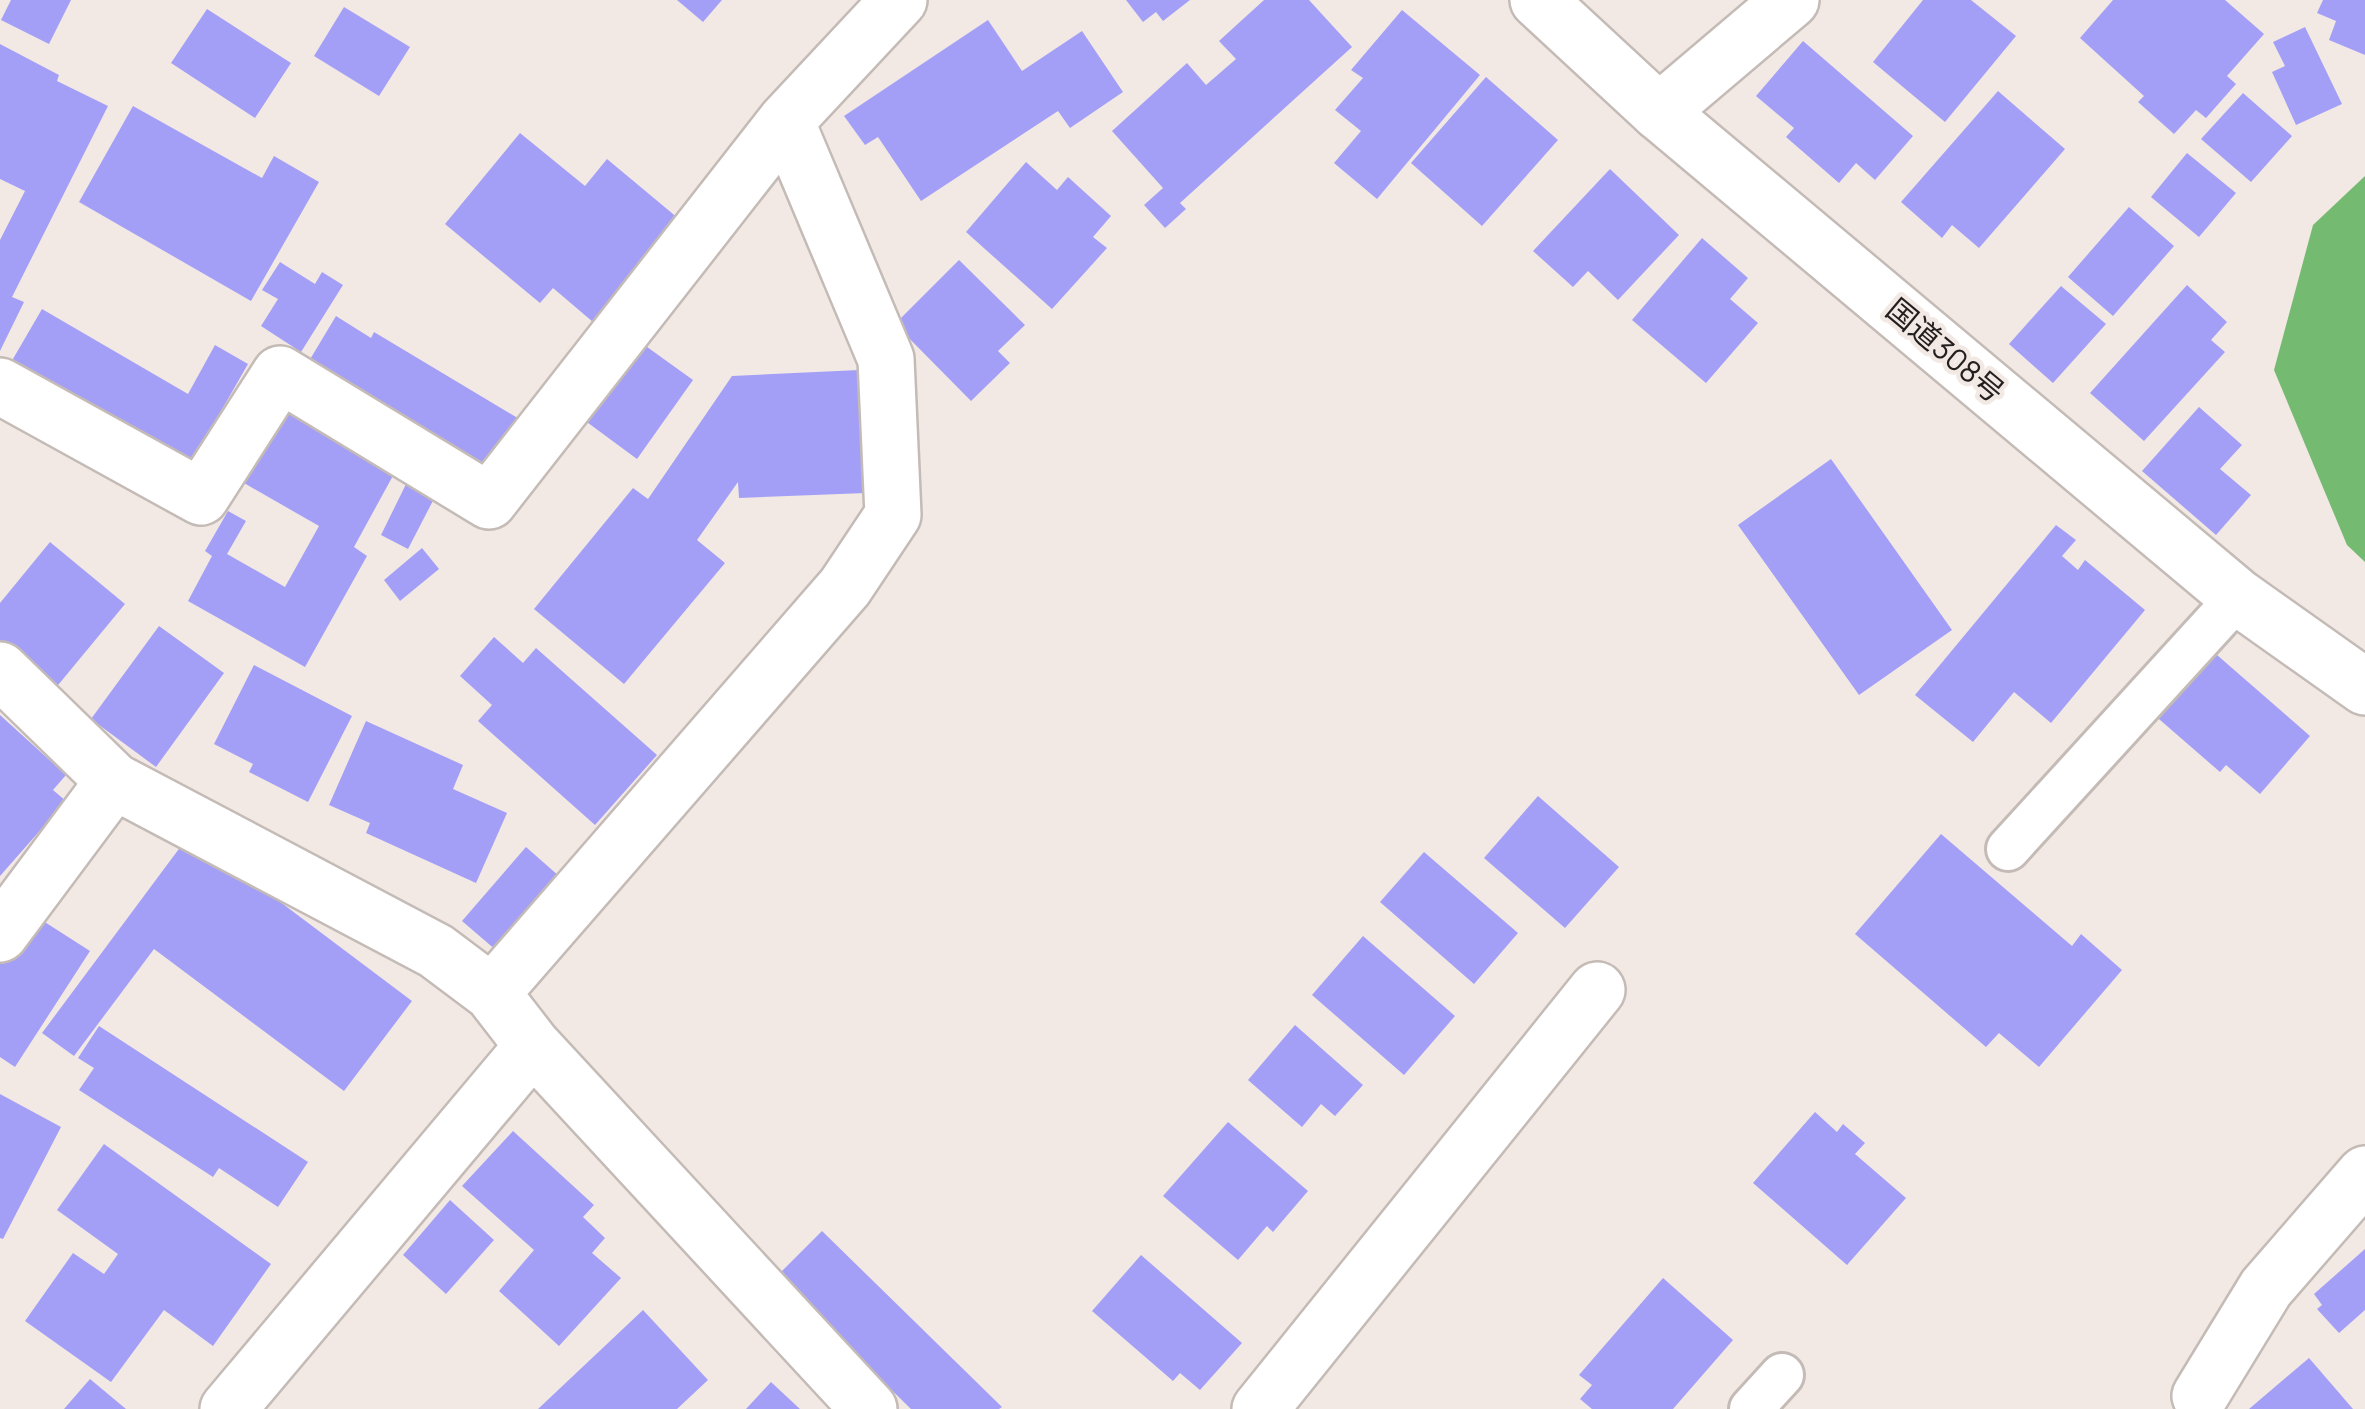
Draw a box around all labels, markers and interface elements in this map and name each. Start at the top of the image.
street label: 国道308号 [1878,288,2014,411]

